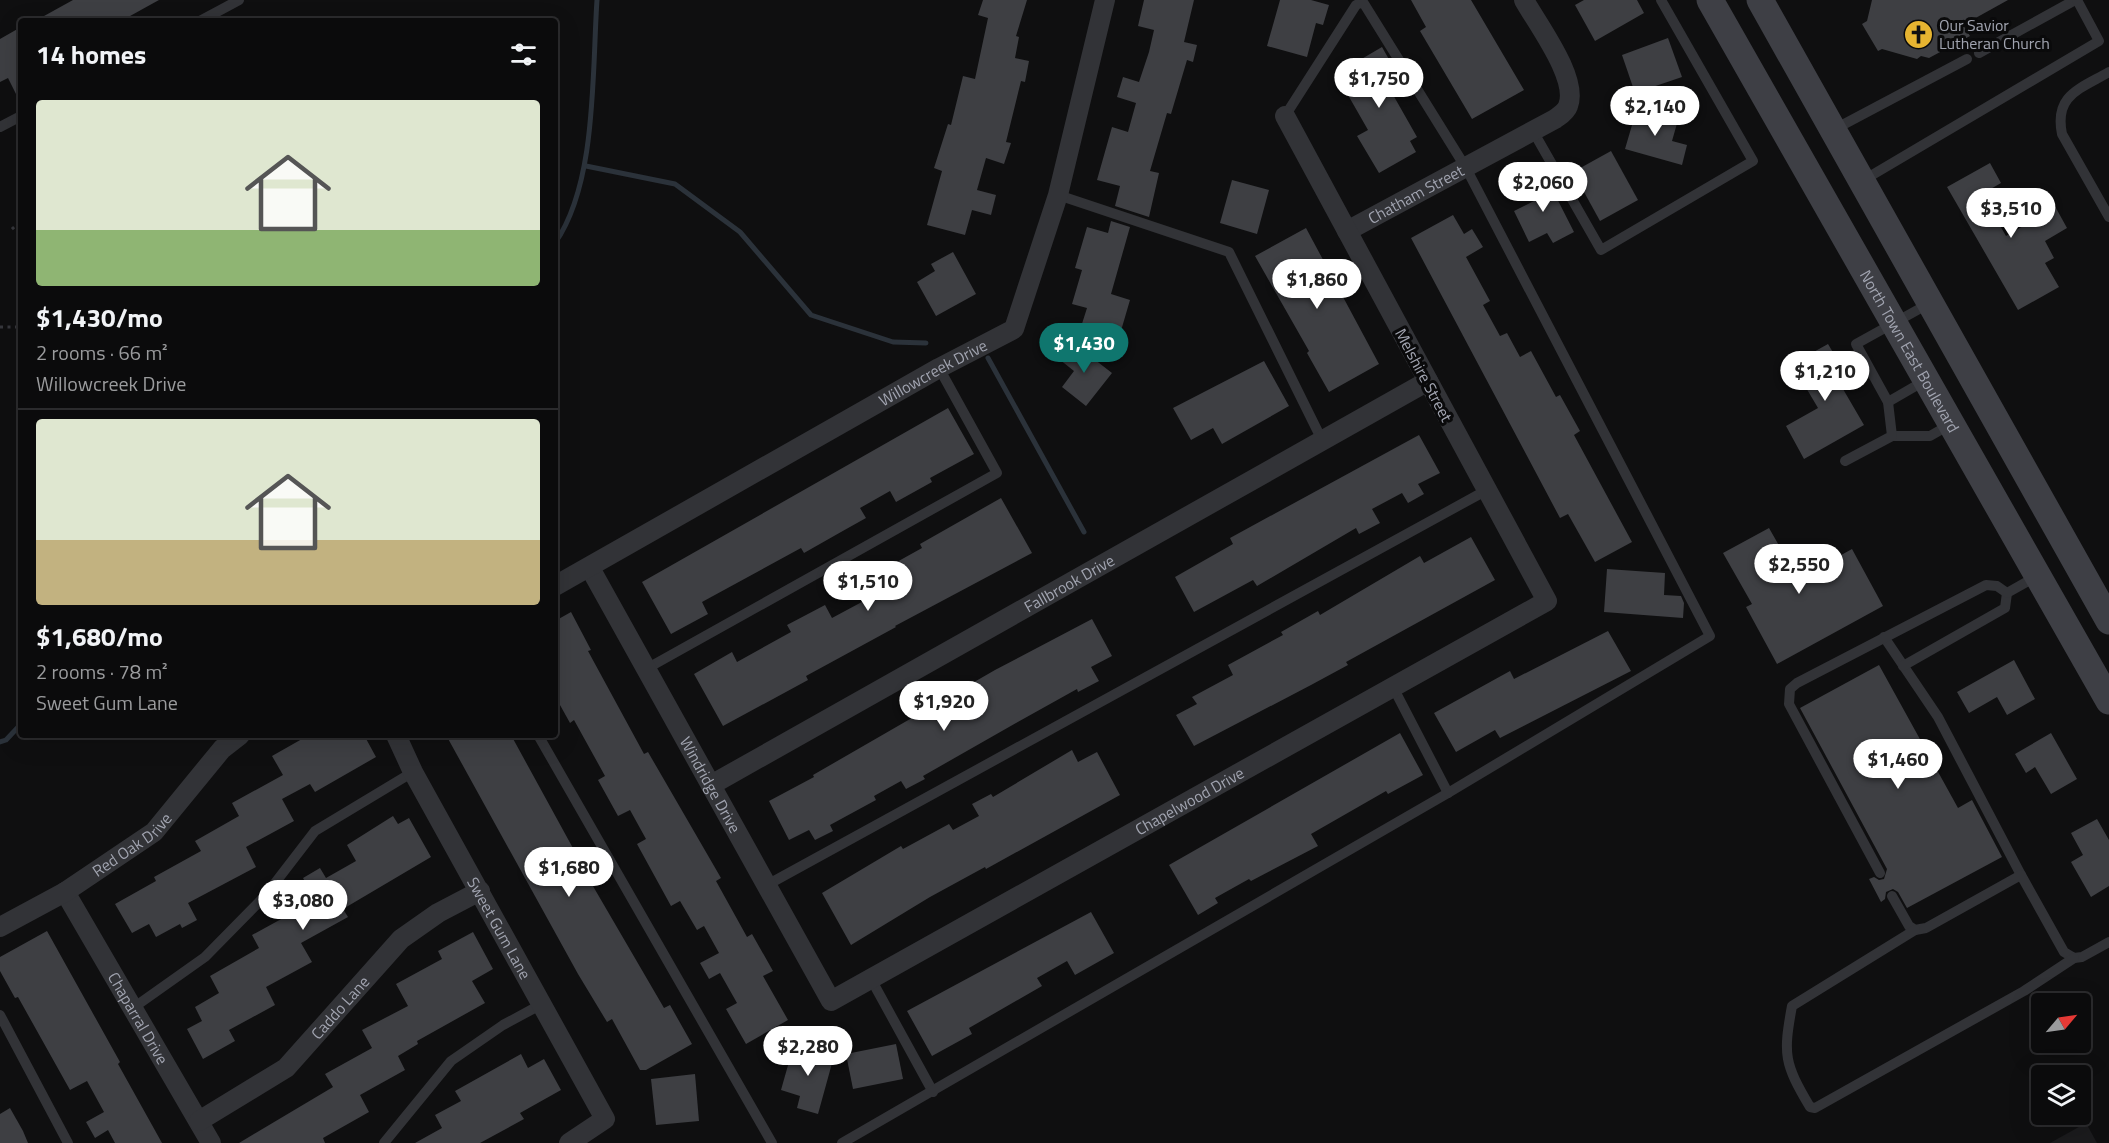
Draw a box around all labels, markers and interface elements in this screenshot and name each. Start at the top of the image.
place label: Our Savior Lutheran Church [1939,13,2050,55]
church icon: Our Savior Lutheran Church [1902,18,1934,50]
text: 14 homes [36,35,146,74]
icon: filters [507,38,540,71]
pin: $1,750 [1330,58,1428,109]
text: $1,750 [1348,62,1410,93]
pin: $2,140 [1606,86,1704,137]
text: $2,140 [1624,90,1686,121]
icon: home [234,139,342,247]
street label: Chatham Street [1363,158,1468,230]
pin: $2,060 [1494,162,1592,213]
text: $2,060 [1512,166,1574,197]
pin: $3,510 [1962,188,2060,239]
text: $3,510 [1980,192,2042,223]
pin: $1,860 [1268,259,1366,310]
text: $1,860 [1286,263,1348,294]
street label: North Town East Boulevard [1854,265,1966,437]
text: $1,430/mo [36,298,163,337]
pin: $1,430 [1035,323,1133,374]
street label: Melshire Street [1389,324,1459,426]
text: $1,430 [1053,327,1115,358]
street label: Willowcreek Drive [874,333,991,412]
text: 2 rooms · 66 m² [36,337,168,368]
pin: $1,210 [1776,351,1874,402]
text: $1,210 [1794,355,1856,386]
text: Willowcreek Drive [36,368,186,399]
icon: home [234,458,342,566]
pin: $2,550 [1750,544,1848,595]
street label: Fallbrook Drive [1019,548,1119,618]
text: $2,550 [1768,548,1830,579]
pin: $1,510 [819,561,917,612]
text: $1,510 [837,565,899,596]
text: $1,680/mo [36,617,163,656]
text: 2 rooms · 78 m² [36,656,168,687]
pin: $1,920 [895,681,993,732]
text: $1,920 [913,685,975,716]
text: Sweet Gum Lane [36,687,178,718]
street label: Windridge Drive [674,732,747,837]
pin: $1,460 [1849,739,1947,790]
text: $1,460 [1867,743,1929,774]
street label: Chapelwood Drive [1130,761,1248,841]
street label: Red Oak Drive [87,807,177,882]
pin: $1,680 [520,847,618,898]
text: $1,680 [538,851,600,882]
street label: Sweet Gum Lane [461,872,537,984]
pin: $3,080 [254,880,352,931]
text: $3,080 [272,884,334,915]
street label: Chaparral Drive [102,968,175,1069]
street label: Caddo Lane [305,970,375,1045]
north arrow [2031,993,2091,1053]
map controls [2031,993,2091,1125]
pin: $2,280 [759,1026,857,1077]
text: $2,280 [777,1030,839,1061]
button: layers [2031,1065,2091,1125]

